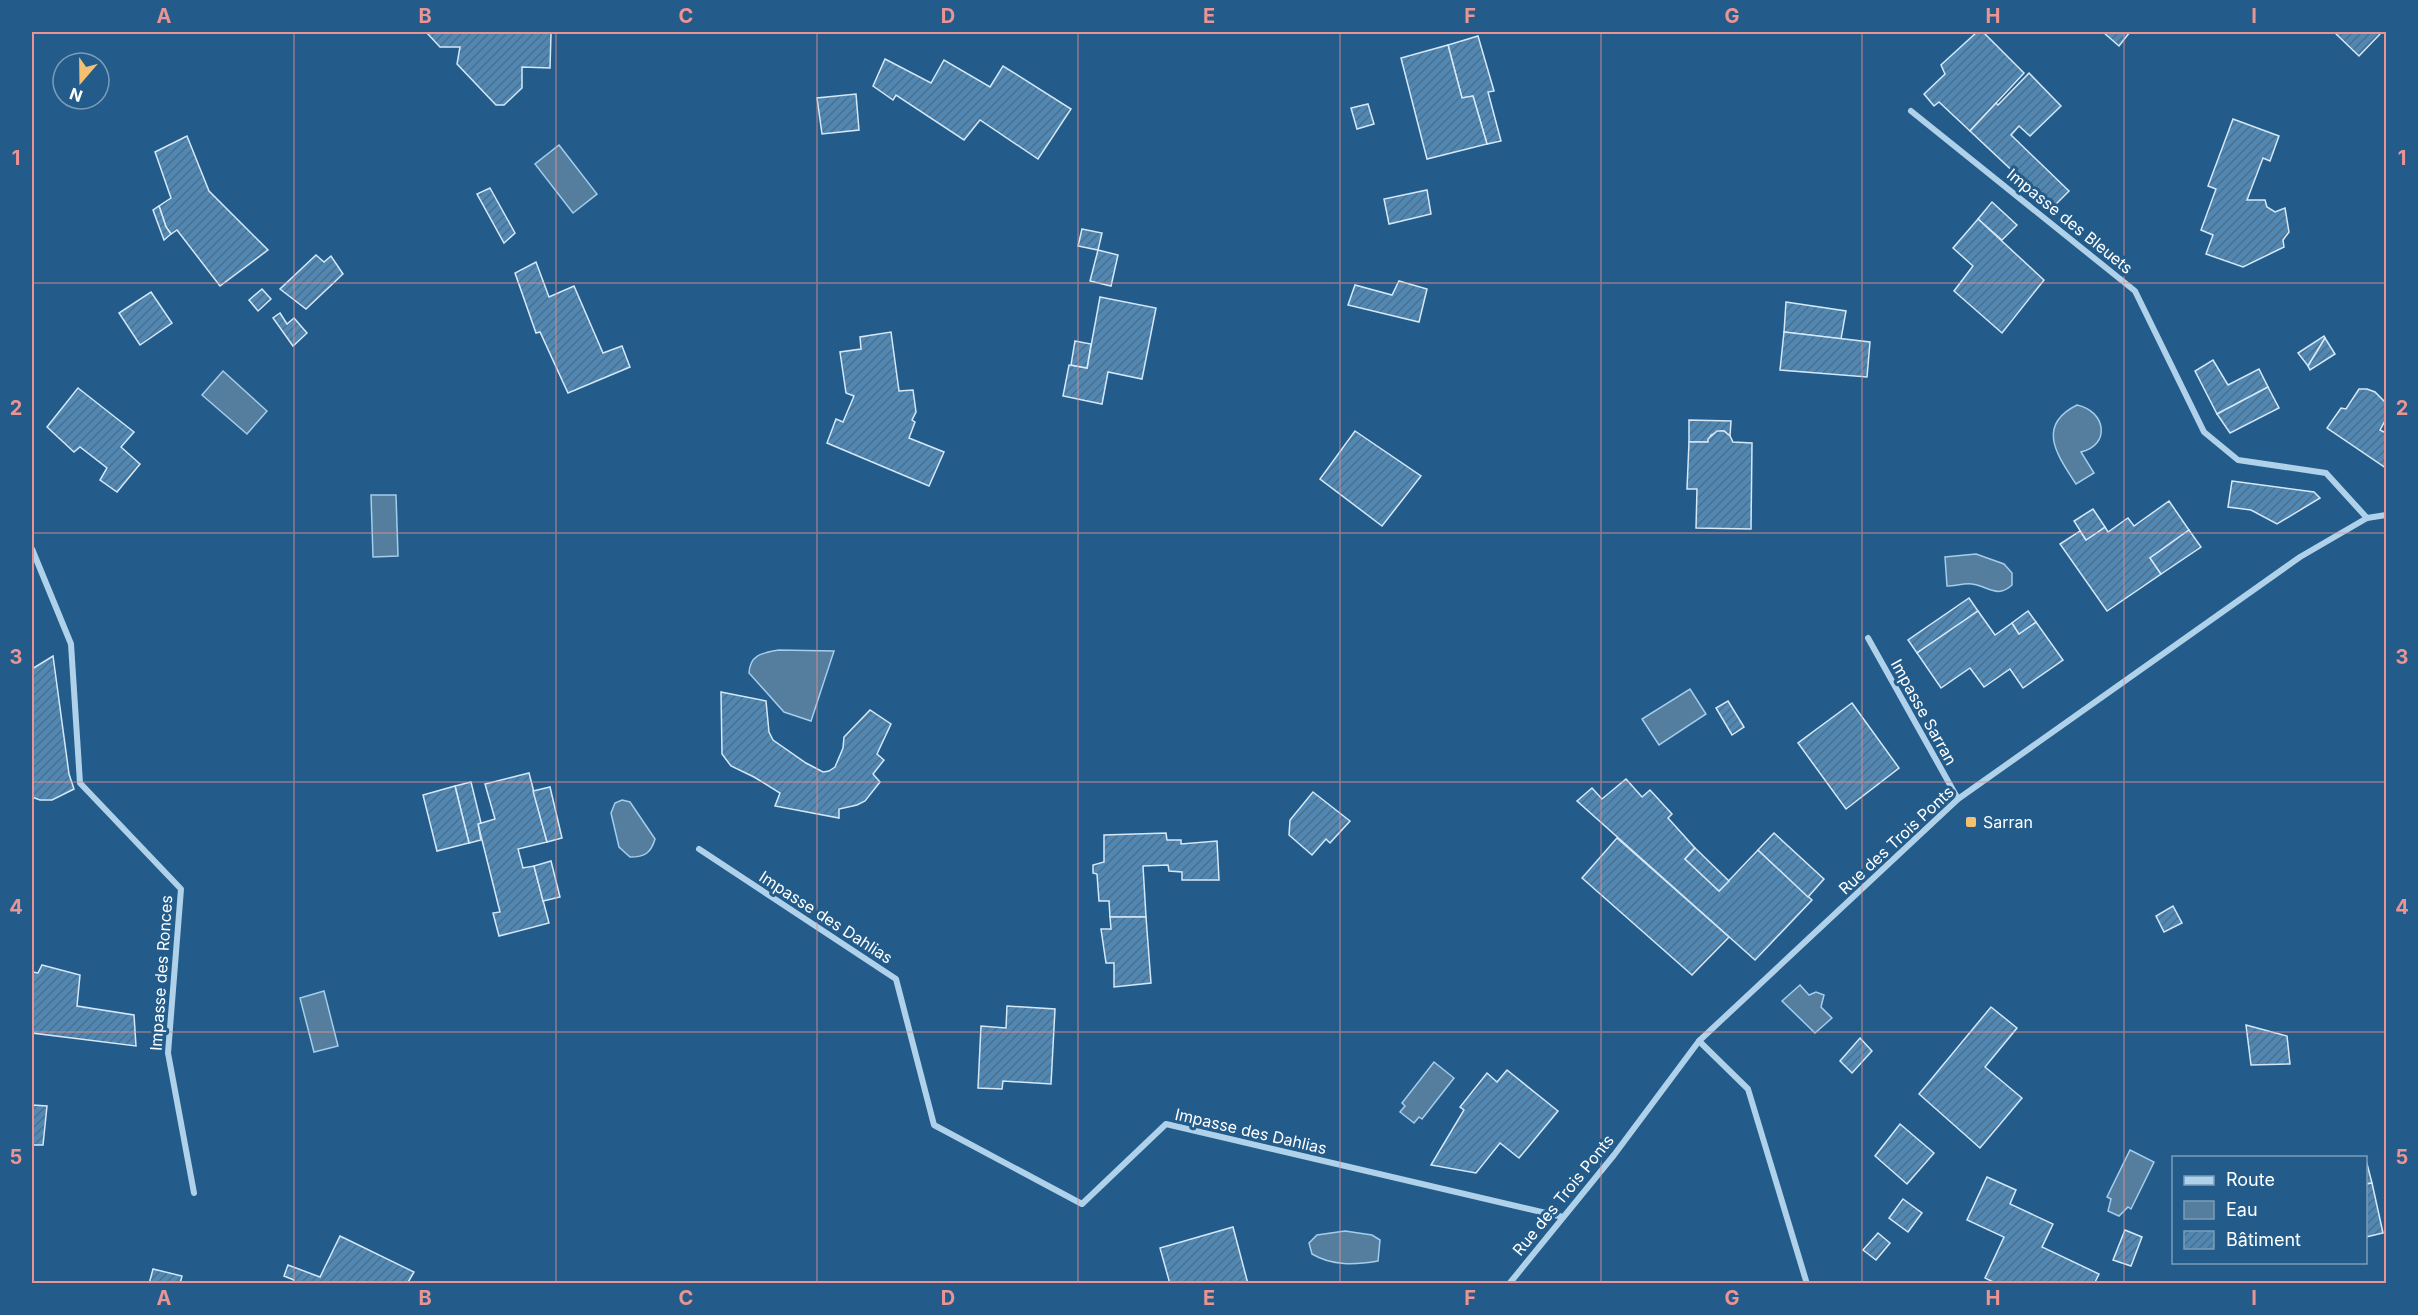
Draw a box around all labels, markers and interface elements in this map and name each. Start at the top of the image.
text: A [157,4,172,28]
text: B [418,4,432,28]
text: C [679,4,693,28]
text: D [941,4,955,28]
text: E [1203,4,1215,28]
text: F [1464,4,1476,28]
text: G [1724,4,1740,28]
text: H [1986,4,2000,28]
text: I [2251,4,2257,28]
north arrow [51,51,111,111]
text: N [67,84,85,107]
text: 1 [12,146,20,170]
text: 1 [2398,146,2406,170]
street label: Impasse des Bleuets [2003,164,2137,278]
text: 2 [10,396,22,420]
text: 2 [2396,396,2408,420]
text: 3 [10,645,22,669]
text: 3 [2396,645,2408,669]
street label: Impasse Sarran [1887,656,1961,768]
street label: Rue des Trois Ponts [1834,782,1958,898]
place label: Sarran [1983,812,2033,832]
marker: Sarran [1964,815,1978,829]
street label: Impasse des Dahlias [755,866,897,968]
street label: Impasse des Ronces [146,894,176,1052]
text: 4 [9,895,23,919]
text: 4 [2395,895,2409,919]
street label: Impasse des Dahlias [1173,1104,1329,1158]
street label: Rue des Trois Ponts [1508,1130,1618,1260]
text: 5 [10,1145,22,1169]
text: 5 [2396,1145,2408,1169]
legend [2172,1156,2367,1264]
text: Route [2226,1169,2275,1190]
text: Eau [2226,1199,2258,1220]
text: Bâtiment [2226,1229,2301,1250]
text: A [157,1286,172,1310]
text: B [418,1286,432,1310]
text: C [679,1286,693,1310]
text: D [941,1286,955,1310]
text: E [1203,1286,1215,1310]
text: F [1464,1286,1476,1310]
text: G [1724,1286,1740,1310]
text: H [1986,1286,2000,1310]
text: I [2251,1286,2257,1310]

